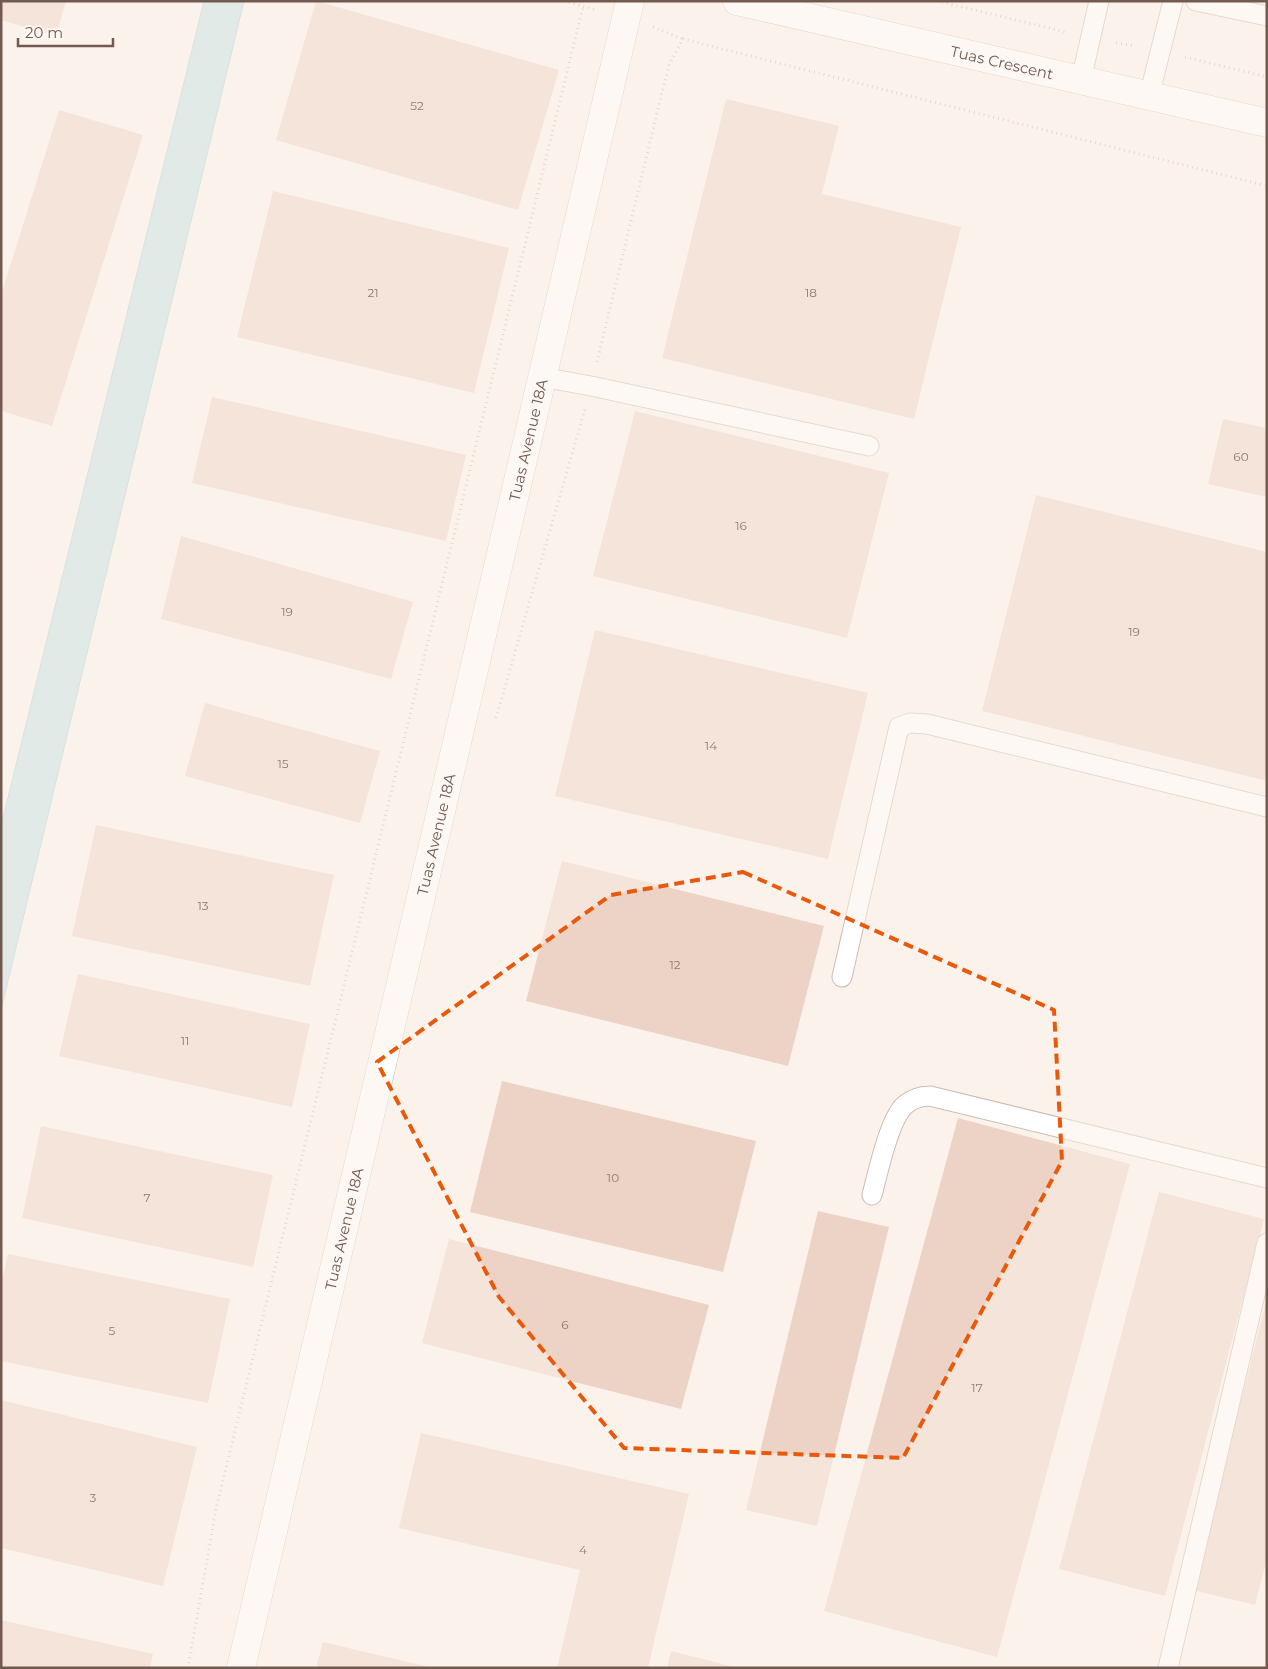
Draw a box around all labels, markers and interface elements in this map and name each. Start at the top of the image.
scale bar [18,15,112,47]
text: 20 m [25,23,63,42]
street label: Tuas Crescent [949,41,1055,83]
house number: 52 [410,98,424,113]
house number: 21 [367,285,379,300]
house number: 18 [805,285,817,300]
street label: Tuas Avenue 18A [504,377,551,503]
house number: 60 [1233,449,1249,464]
house number: 16 [735,518,747,533]
house number: 19 [281,604,293,619]
house number: 19 [1128,624,1140,639]
house number: 14 [705,738,717,753]
house number: 15 [277,756,289,771]
street label: Tuas Avenue 18A [412,771,459,897]
house number: 13 [197,898,209,913]
house number: 12 [669,957,681,972]
house number: 11 [181,1033,189,1048]
street label: Tuas Avenue 18A [320,1166,367,1292]
house number: 10 [607,1170,619,1185]
house number: 7 [143,1190,151,1205]
house number: 6 [561,1317,569,1332]
house number: 5 [109,1323,116,1338]
house number: 17 [971,1380,983,1395]
house number: 3 [90,1490,97,1505]
house number: 4 [579,1542,587,1557]

